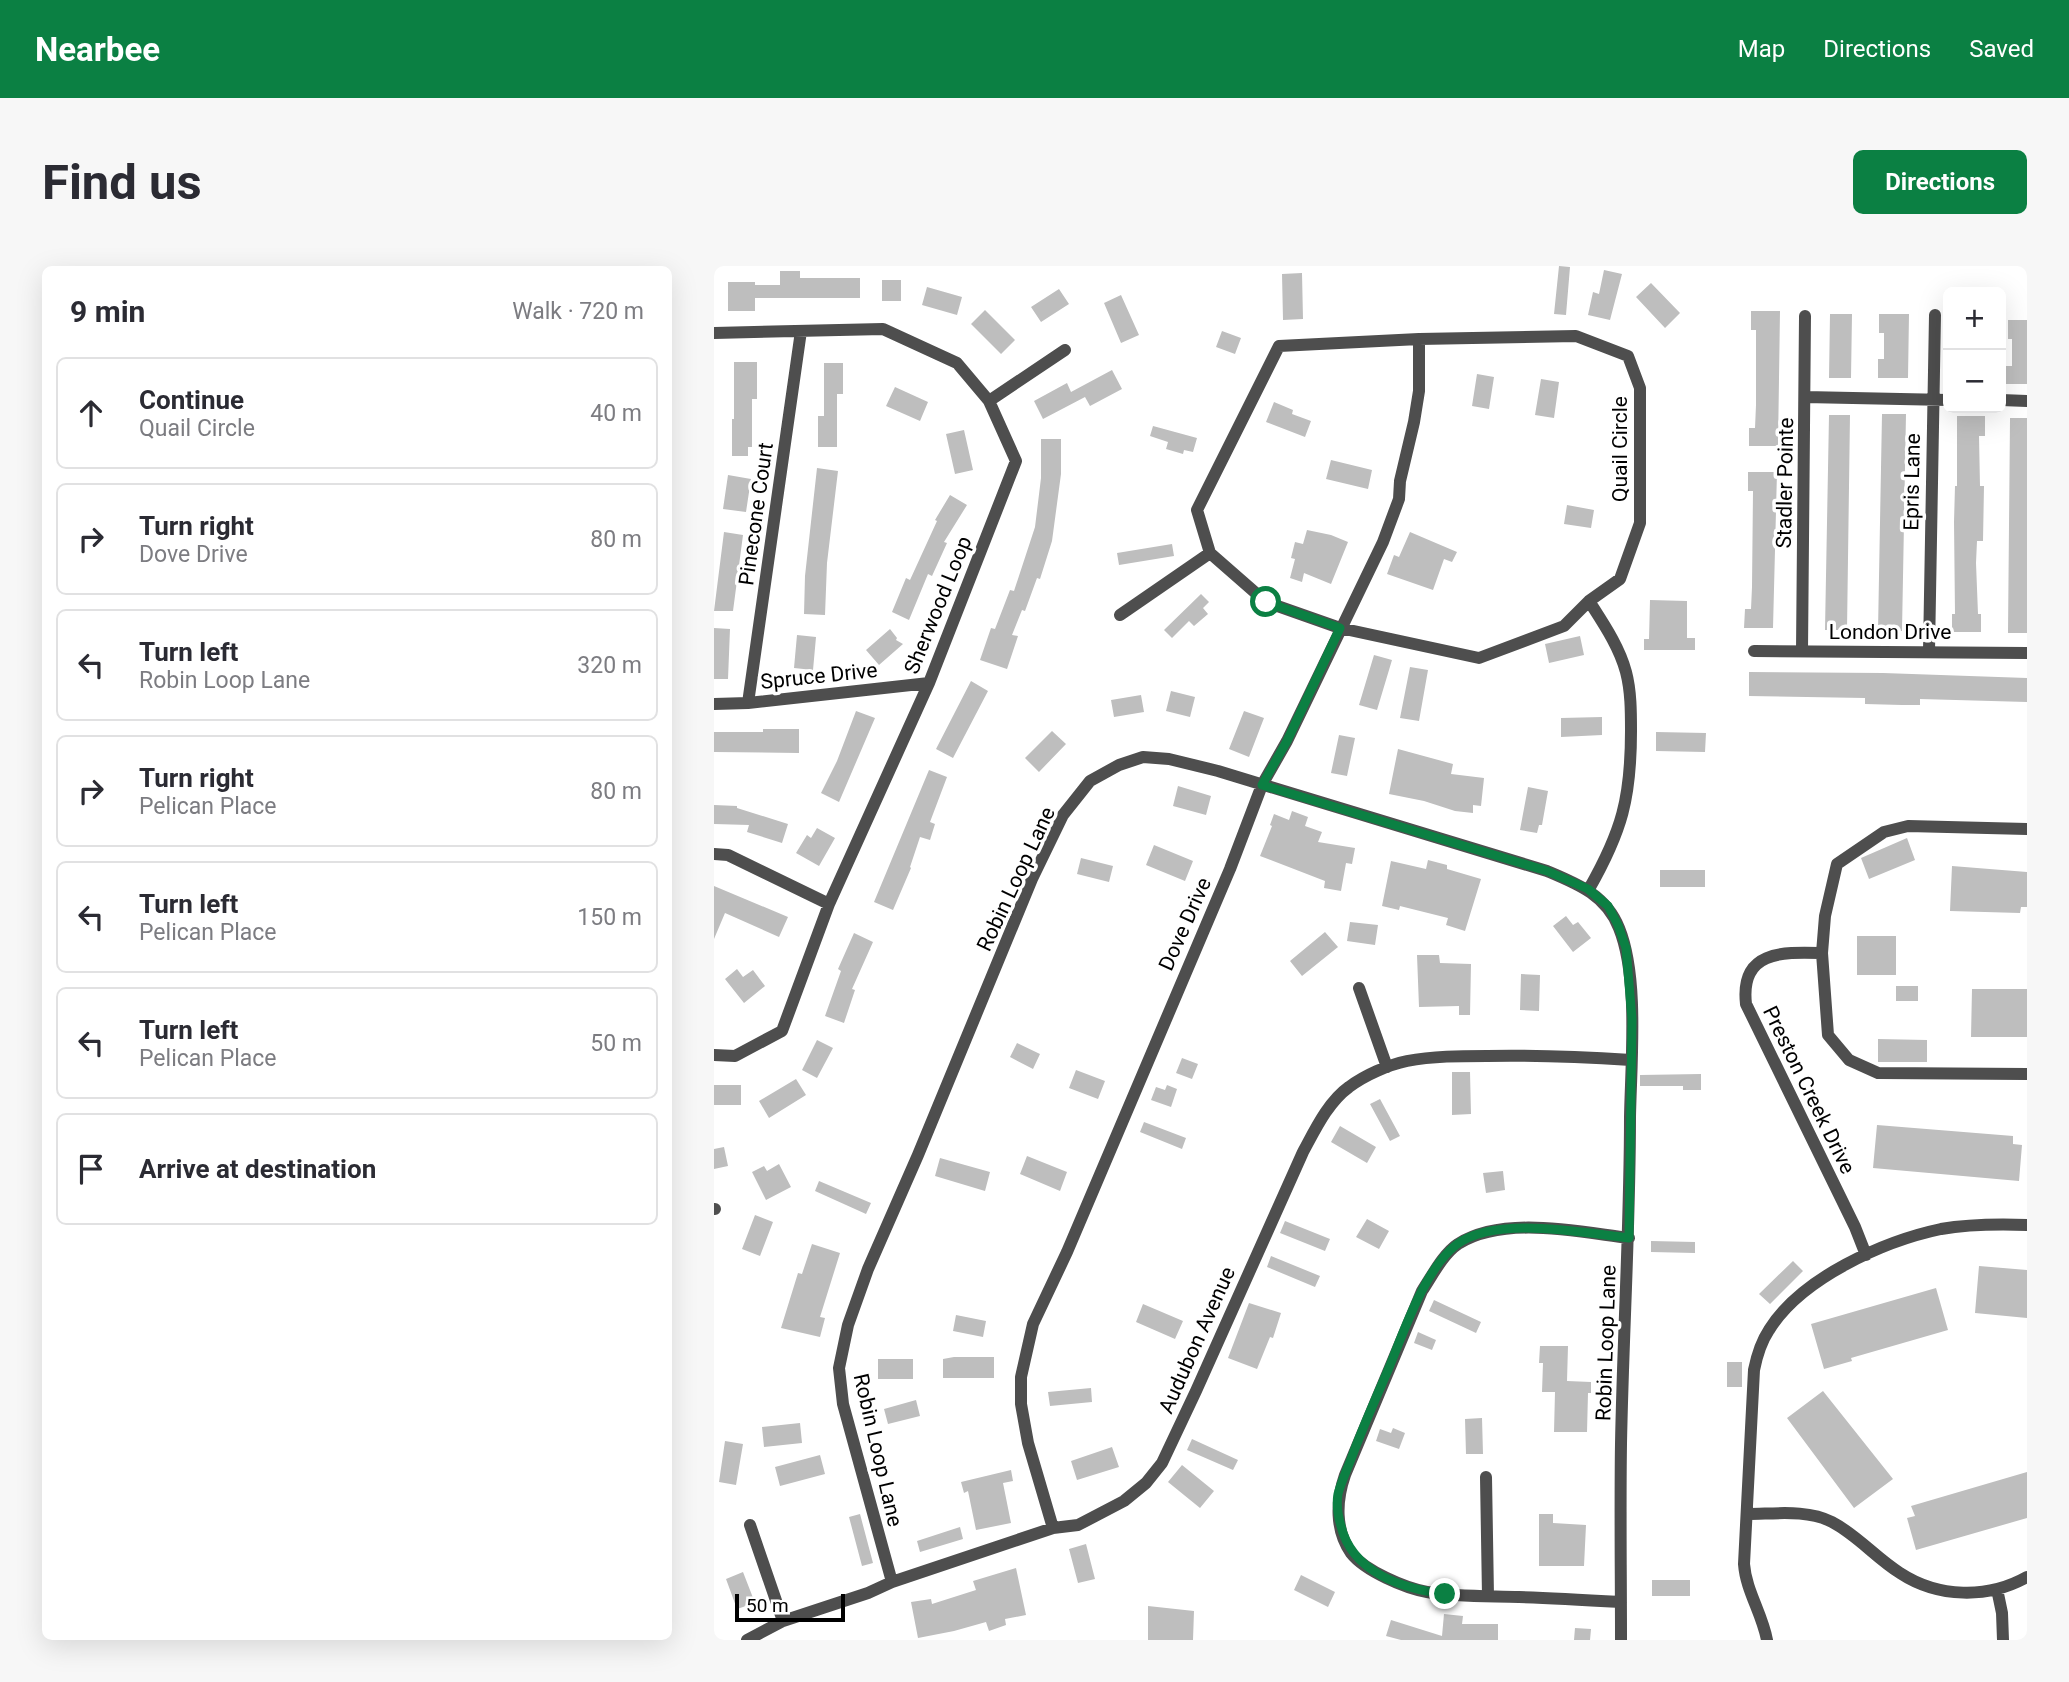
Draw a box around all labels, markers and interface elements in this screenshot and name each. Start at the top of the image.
text: Nearbee [35,30,160,69]
text: Map [1738,35,1785,63]
text: Directions [1823,35,1931,63]
text: Saved [1969,35,2034,63]
button: Directions [1853,150,2027,214]
text: Find us [42,154,202,211]
map controls [1943,287,2006,413]
button: + [1943,287,2006,350]
text: 9 min [70,294,145,329]
text: Walk · 720 m [512,298,644,325]
button: − [1943,350,2006,413]
text: Continue [139,385,244,415]
icon: ahead [72,394,110,432]
street label: Quail Circle [1608,396,1632,502]
text: 40 m [590,400,642,427]
text: Quail Circle [139,415,255,442]
street label: Stadler Pointe [1772,417,1798,549]
street label: Epris Lane [1899,433,1925,531]
street label: Pinecone Court [734,441,778,587]
text: Turn right [139,511,254,541]
icon: right [72,520,110,558]
text: 80 m [590,526,642,553]
street label: Sherwood Loop [899,533,977,677]
text: Dove Drive [139,541,248,568]
route start [1250,586,1281,617]
street label: London Drive [1829,620,1951,644]
text: Turn left [139,637,238,667]
icon: left [72,646,110,684]
text: 320 m [577,652,642,679]
street label: Spruce Drive [759,658,879,694]
text: Robin Loop Lane [139,667,310,694]
text: Turn right [139,763,254,793]
icon: right [72,772,110,810]
text: 80 m [590,778,642,805]
text: Pelican Place [139,793,277,820]
street label: Robin Loop Lane [972,803,1060,955]
street label: Dove Drive [1154,874,1216,974]
text: Turn left [139,889,238,919]
icon: left [72,898,110,936]
text: 150 m [577,904,642,931]
text: Pelican Place [139,919,277,946]
street label: Preston Creek Drive [1758,1002,1860,1178]
text: Turn left [139,1015,238,1045]
icon: left [72,1024,110,1062]
text: 50 m [590,1030,642,1057]
text: Pelican Place [139,1045,277,1072]
icon: arrive [72,1150,110,1188]
text: Arrive at destination [139,1154,376,1184]
street label: Audubon Avenue [1154,1263,1240,1417]
street label: Robin Loop Lane [1591,1264,1621,1422]
street label: Robin Loop Lane [849,1371,907,1529]
route end [1429,1578,1460,1609]
scale bar [735,1591,845,1623]
text: 50 m [746,1594,789,1617]

